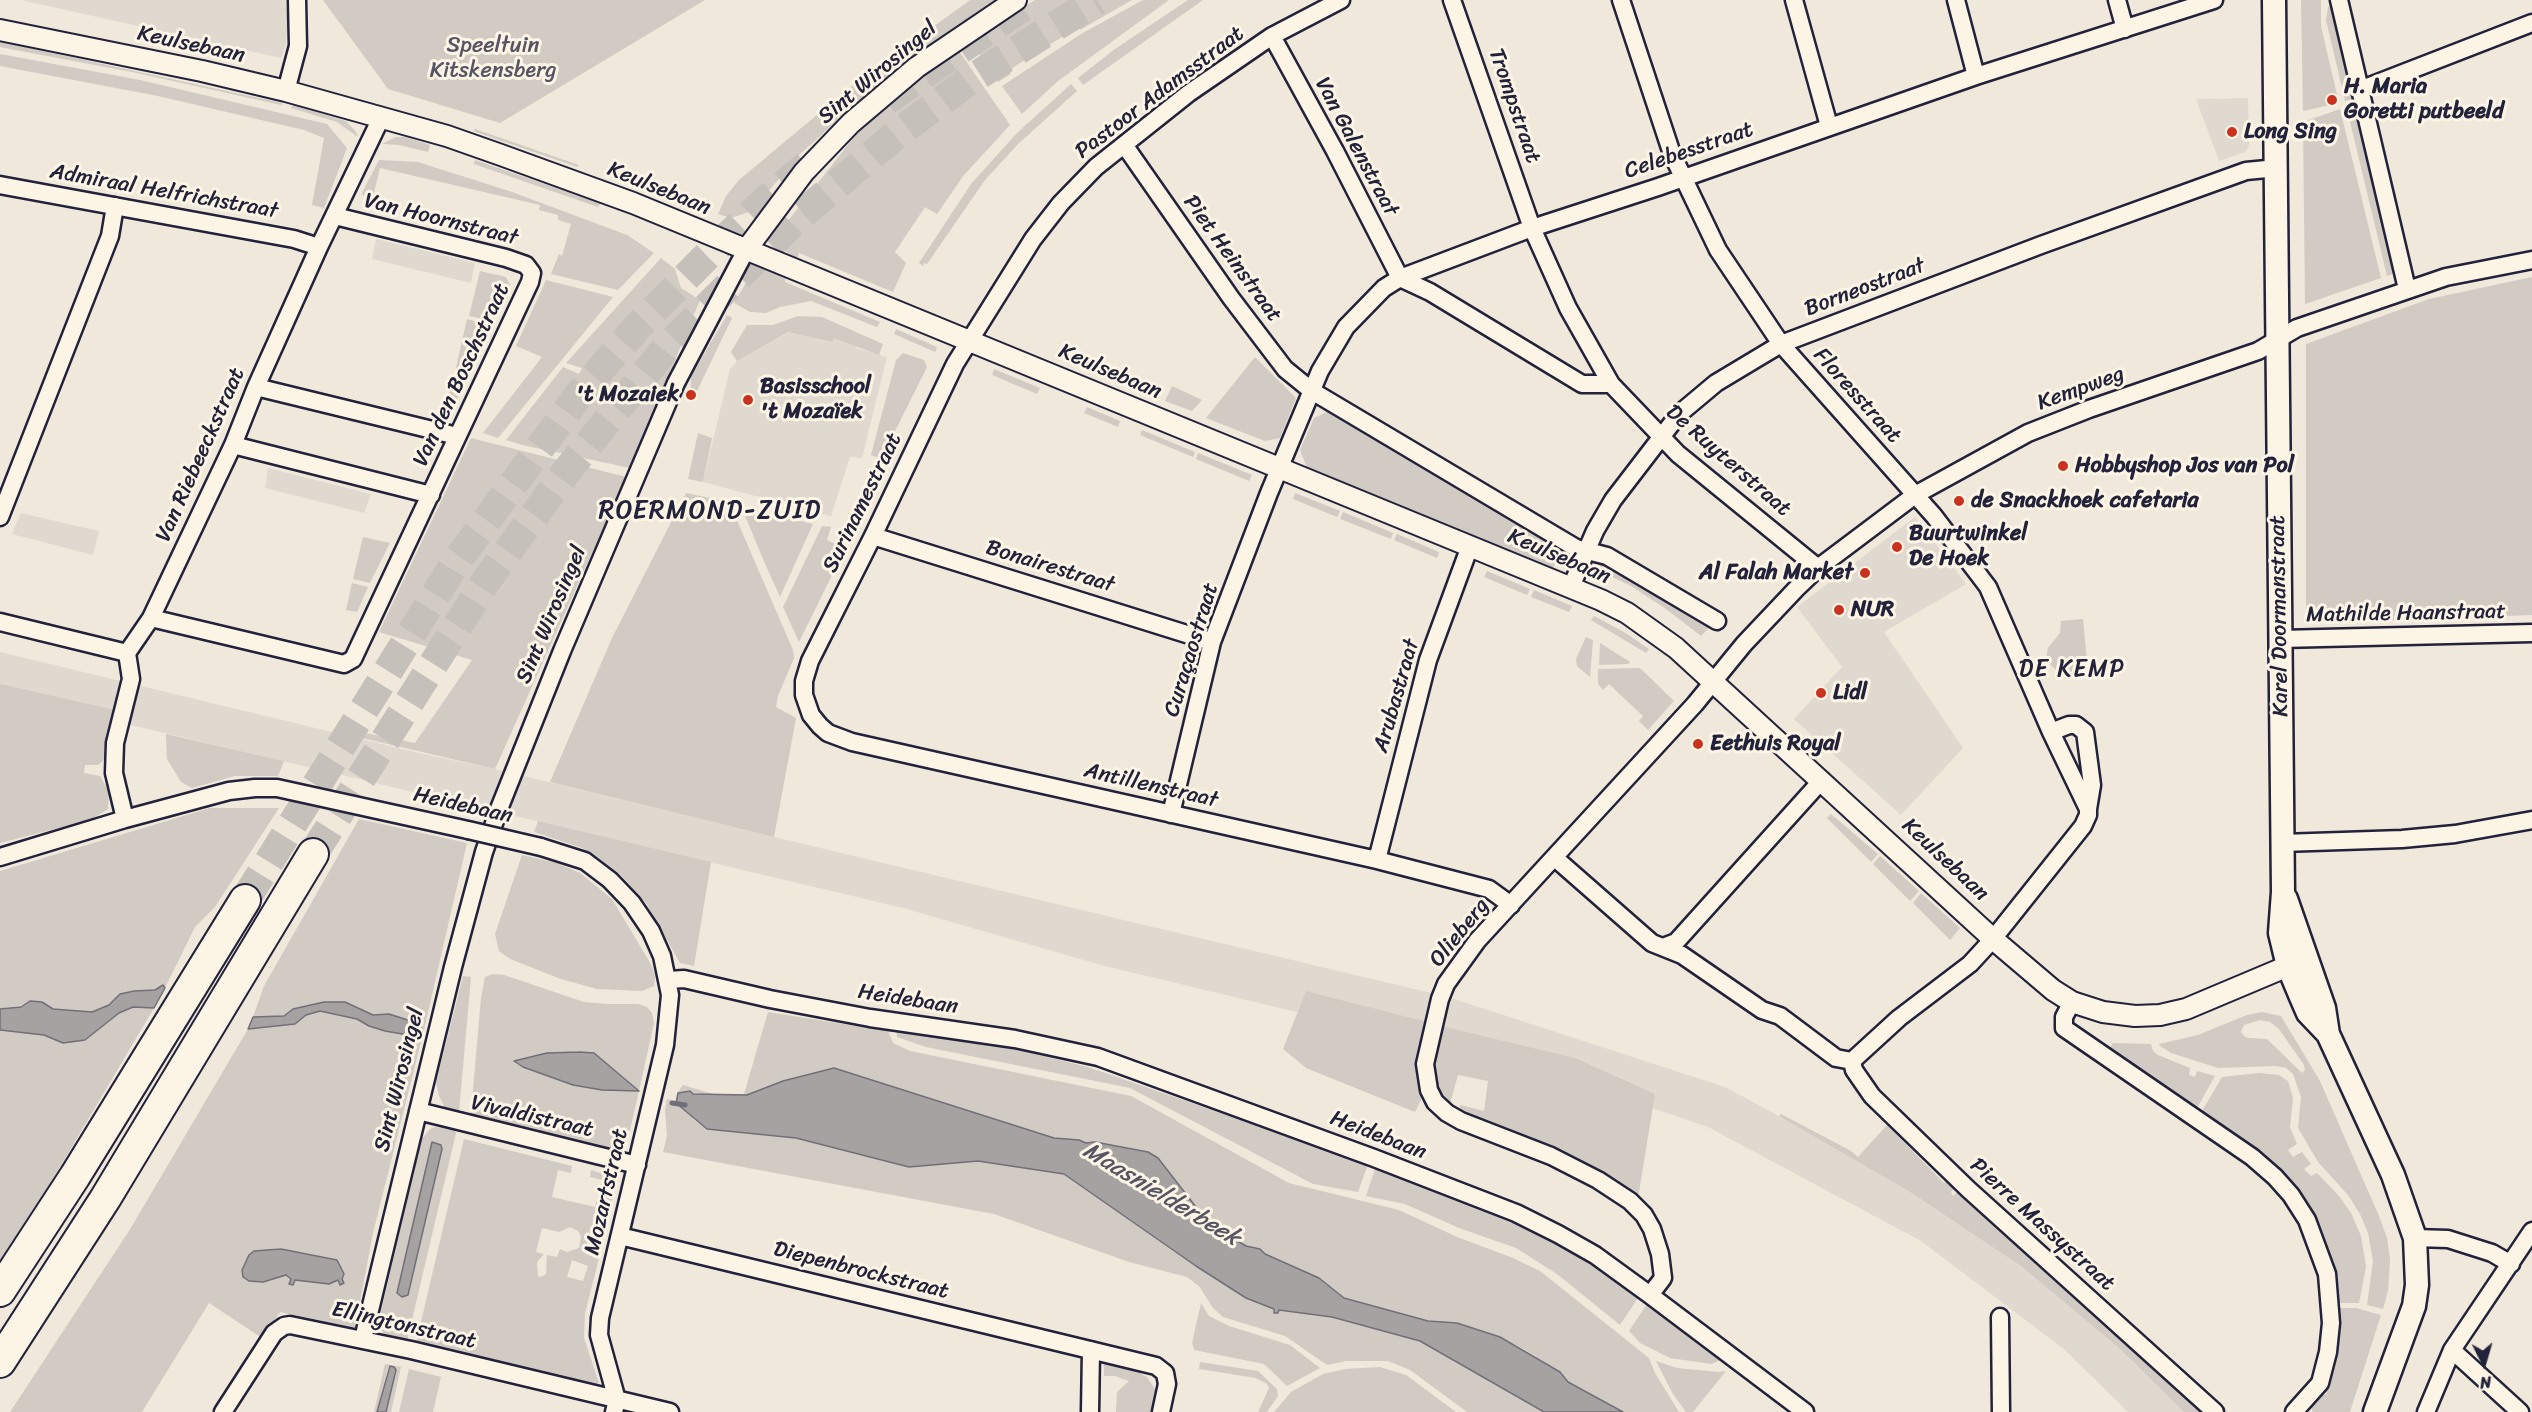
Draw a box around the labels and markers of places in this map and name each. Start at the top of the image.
place label: H. Maria Goretti putbeeld [2344,74,2504,125]
marker: H. Maria Goretti putbeeld [2325,93,2339,107]
place label: Long Sing [2244,119,2337,145]
marker: Long Sing [2225,125,2239,139]
place label: Basisschool 't Mozaïek [760,374,871,426]
place label: 't Mozaiek [576,382,679,408]
marker: 't Mozaiek [684,388,698,402]
marker: Basisschool 't Mozaïek [741,393,755,407]
place label: Hobbyshop Jos van Pol [2075,453,2294,479]
marker: Hobbyshop Jos van Pol [2056,459,2070,473]
place label: de Snackhoek cafetaria [1971,488,2199,514]
marker: de Snackhoek cafetaria [1952,494,1966,508]
place label: Buurtwinkel De Hoek [1909,521,2027,572]
marker: Buurtwinkel De Hoek [1890,540,1904,554]
place label: Al Falah Market [1699,560,1853,586]
marker: Al Falah Market [1858,566,1872,580]
place label: NUR [1851,597,1894,623]
marker: NUR [1832,603,1846,617]
place label: Lidl [1833,680,1867,706]
marker: Lidl [1814,686,1828,700]
place label: Eethuis Royal [1710,731,1841,757]
marker: Eethuis Royal [1691,737,1705,751]

